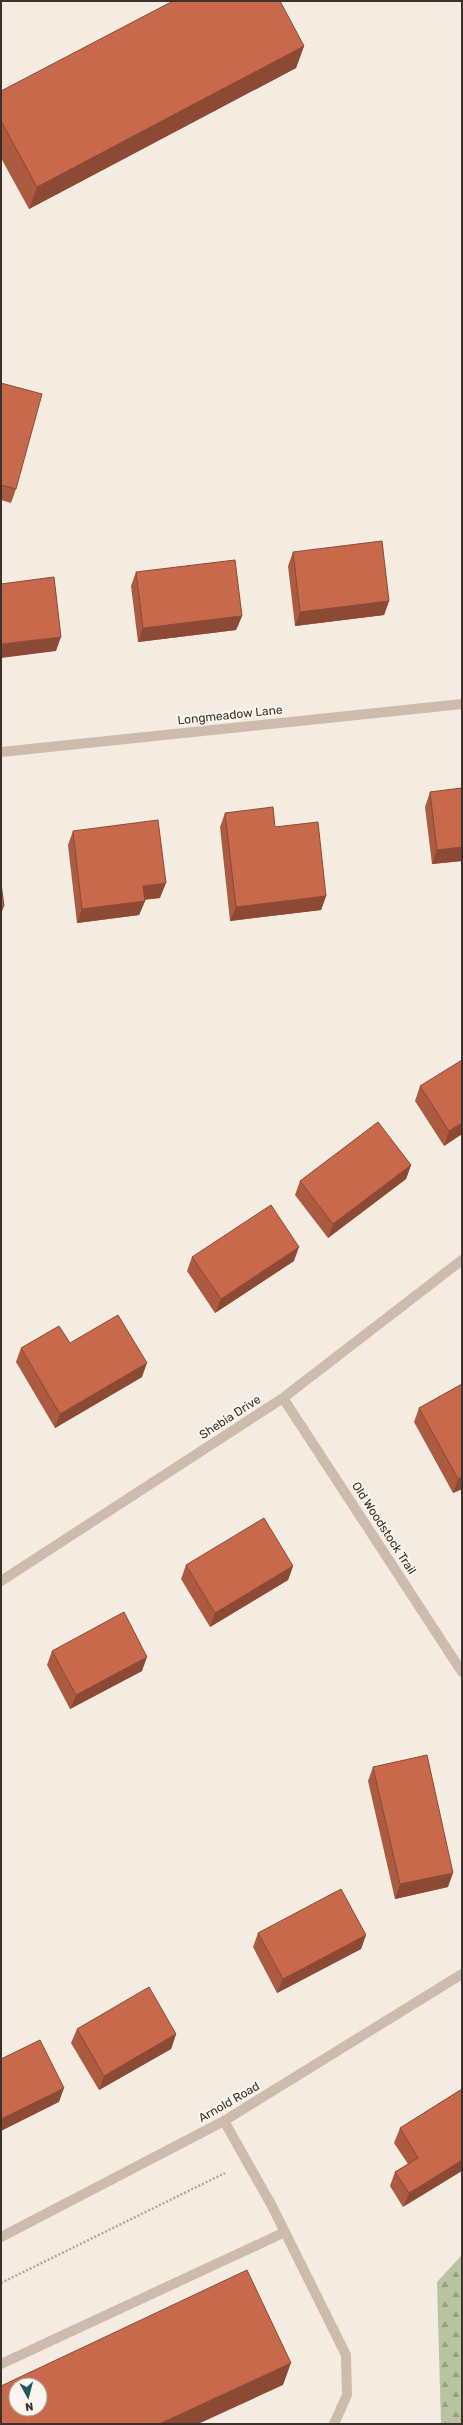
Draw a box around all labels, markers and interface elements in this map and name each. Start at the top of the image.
street label: Longmeadow Lane [177,702,283,727]
street label: Shebia Drive [197,1392,263,1442]
street label: Old Woodstock Trail [349,1479,419,1577]
street label: Arnold Road [196,2079,262,2125]
north arrow [8,2377,48,2417]
text: N [24,2399,34,2413]

